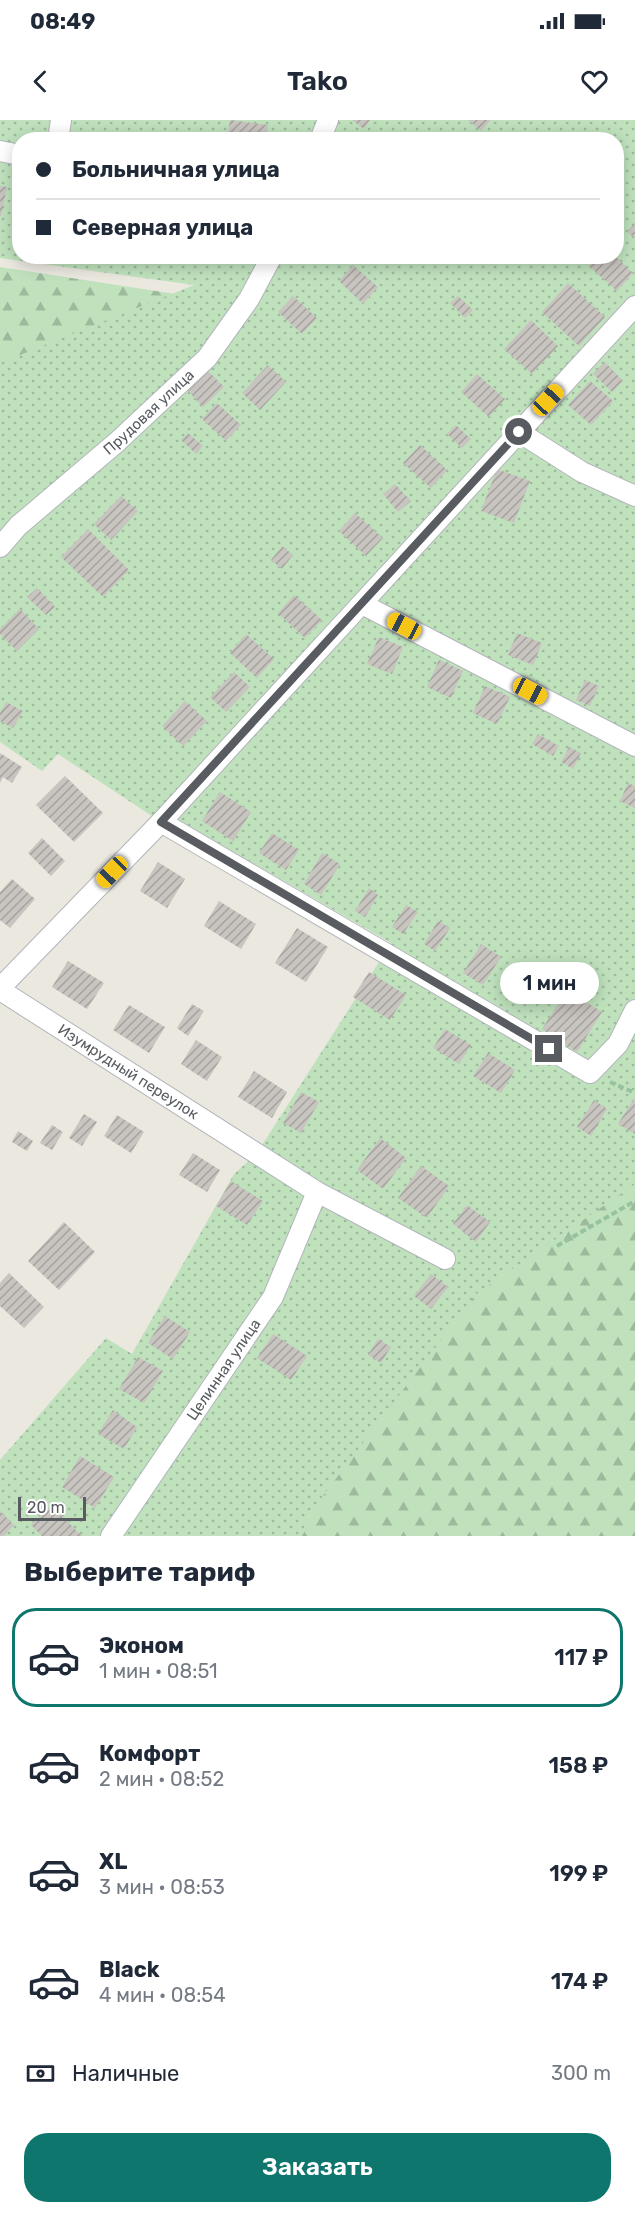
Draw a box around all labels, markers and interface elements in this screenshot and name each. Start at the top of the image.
text: 08:49 [30,8,95,35]
icon: back [24,65,57,98]
text: Tako [287,65,348,97]
icon: heart [578,65,611,98]
text: Больничная улица [72,156,280,183]
text: Северная улица [72,214,253,241]
street label: Прудовая улица [100,366,198,459]
car [529,381,567,419]
route start [505,418,532,445]
car [384,610,424,642]
car [510,675,550,707]
car [93,853,131,891]
callout: 1 мин [500,962,598,1004]
text: 1 мин [523,971,576,995]
street label: Изумрудный переулок [54,1020,202,1123]
route end [535,1035,562,1062]
street label: Целинная улица [183,1315,265,1424]
scale bar [18,1494,86,1522]
text: 20 m [27,1498,65,1517]
text: Выберите тариф [24,1556,255,1588]
icon: car [27,1631,81,1685]
text: Эконом [99,1632,184,1659]
text: 117 ₽ [554,1644,608,1671]
text: 1 мин · 08:51 [99,1659,218,1683]
icon: car [27,1739,81,1793]
text: Комфорт [99,1740,200,1767]
text: 158 ₽ [548,1752,608,1779]
text: 2 мин · 08:52 [99,1767,224,1791]
icon: car [27,1847,81,1901]
text: XL [99,1848,127,1875]
text: 199 ₽ [549,1860,608,1887]
text: 3 мин · 08:53 [99,1875,225,1899]
icon: car [27,1955,81,2009]
text: Black [99,1956,160,1983]
text: 174 ₽ [551,1968,608,1995]
text: 4 мин · 08:54 [99,1983,226,2007]
icon: cash [24,2057,57,2090]
text: Наличные [72,2060,179,2087]
text: 300 m [551,2061,611,2085]
button: Заказать [24,2133,611,2202]

